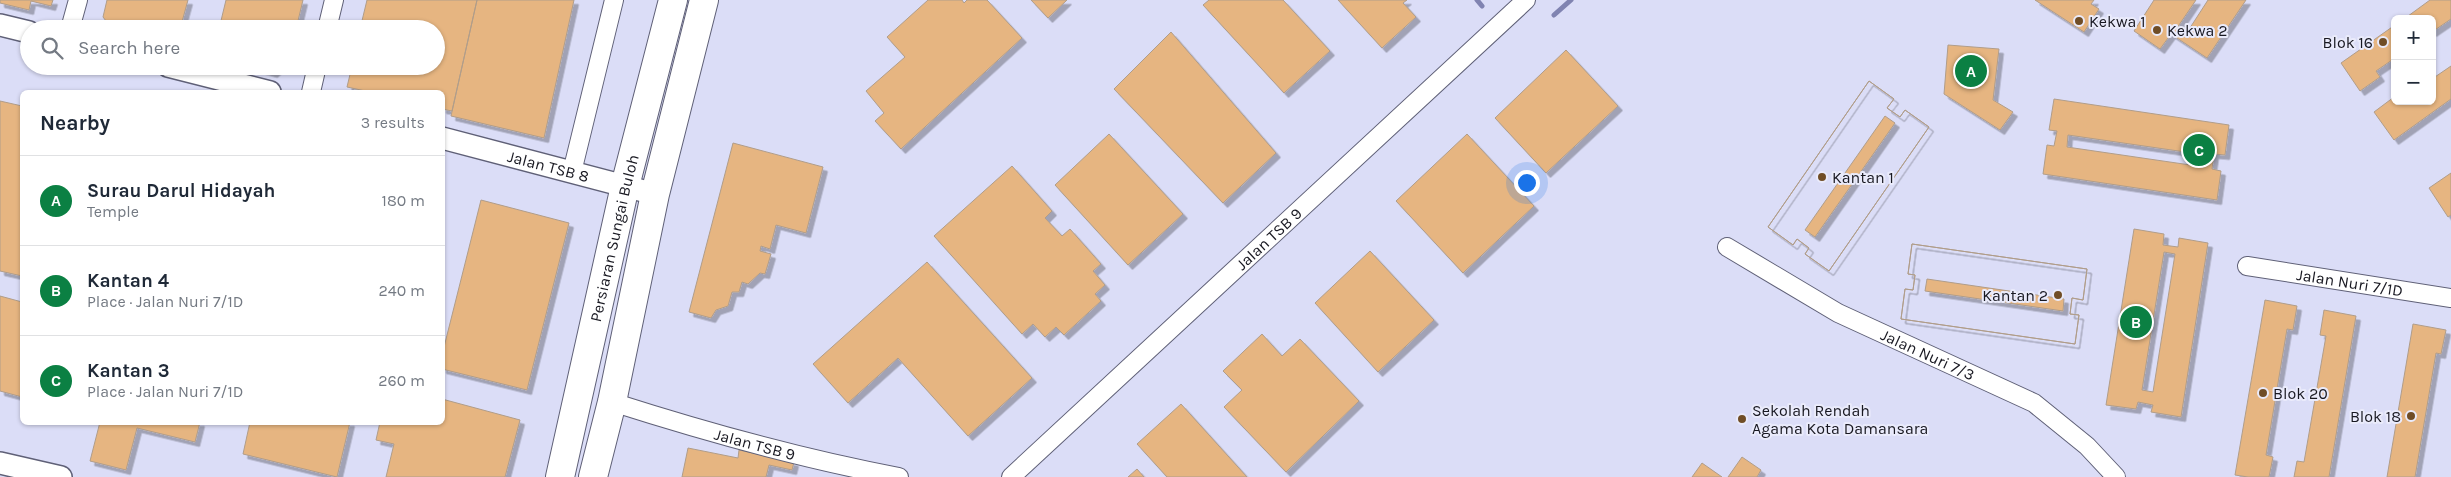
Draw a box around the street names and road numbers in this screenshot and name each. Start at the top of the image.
street label: Jalan TSB 8 [506,146,591,186]
street label: Persiaran Sungai Buloh [585,152,642,323]
street label: Jalan TSB 9 [1232,203,1305,274]
street label: Jalan Nuri 7/1D [2295,264,2404,300]
street label: Jalan Nuri 7/3 [1878,325,1978,384]
street label: Jalan TSB 9 [712,424,797,464]

